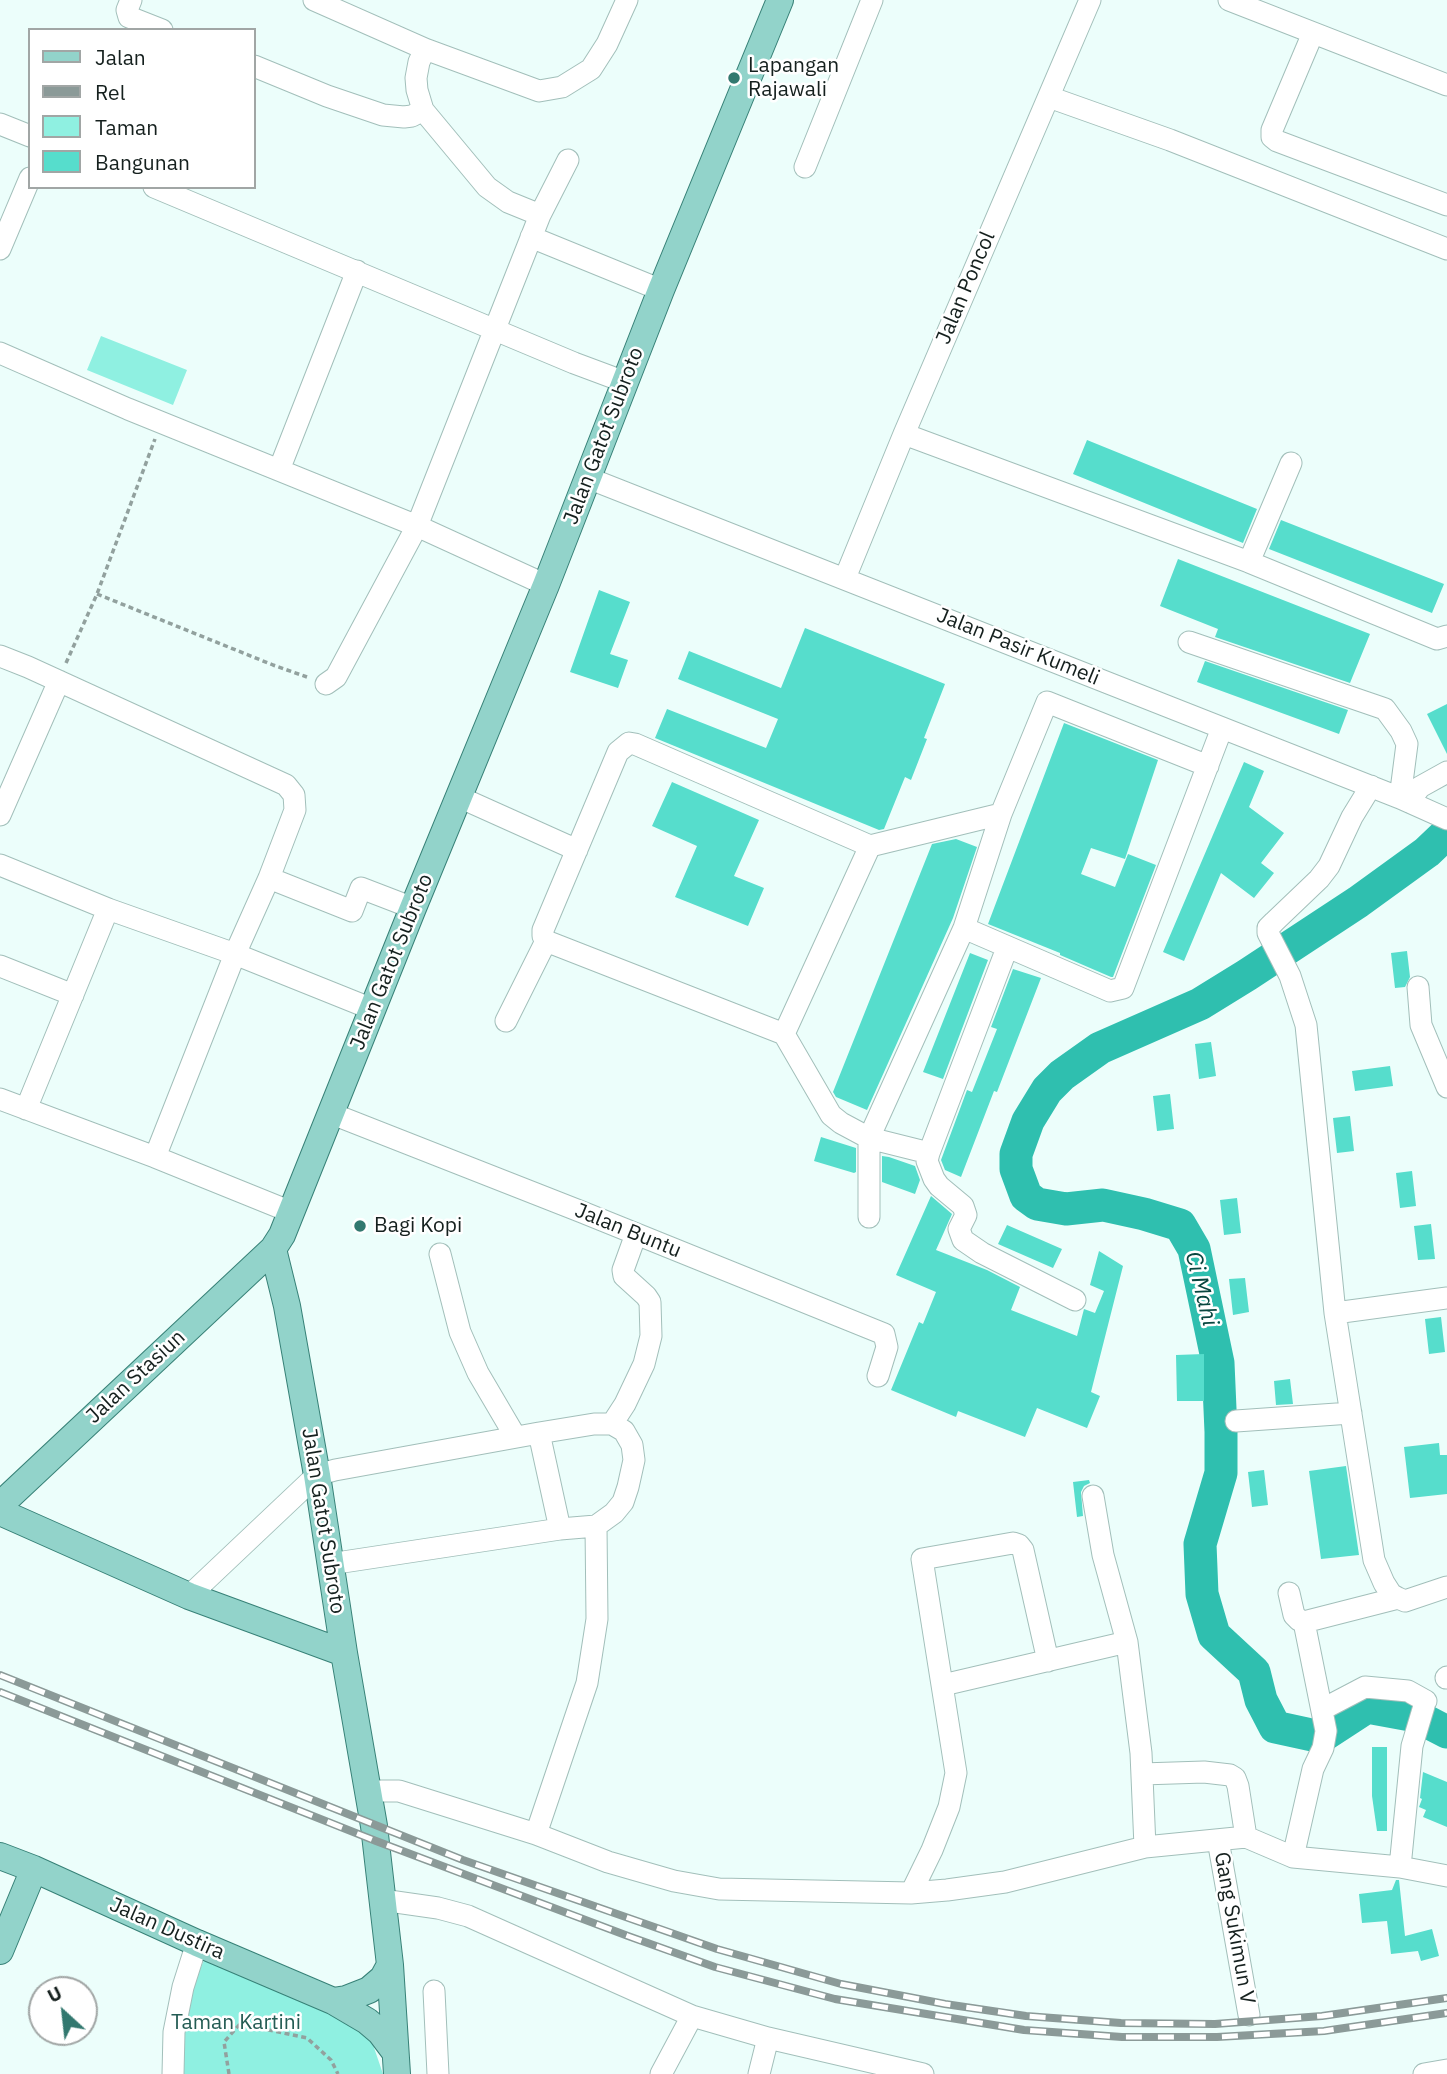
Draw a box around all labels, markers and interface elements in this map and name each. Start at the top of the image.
legend [28,28,256,189]
text: Jalan [95,43,146,71]
place label: Lapangan Rajawali [748,53,839,103]
marker: Lapangan Rajawali [726,70,742,86]
text: Rel [95,78,125,106]
text: Taman [95,113,158,141]
text: Bangunan [95,148,190,176]
street label: Jalan Poncol [931,228,1001,348]
street label: Jalan Gatot Subroto [559,344,649,528]
street label: Jalan Pasir Kumeli [933,603,1103,691]
street label: Jalan Gatot Subroto [345,870,439,1054]
street label: Jalan Buntu [571,1198,685,1264]
place label: Bagi Kopi [374,1213,462,1239]
marker: Bagi Kopi [352,1218,368,1234]
water label: Ci Mahi [1178,1249,1224,1329]
street label: Jalan Stasiun [81,1325,191,1429]
street label: Jalan Gatot Subroto [296,1426,350,1616]
street label: Gang Sukimun V [1208,1850,1260,2006]
street label: Jalan Dustira [106,1892,228,1966]
north arrow [28,1976,98,2046]
text: U [43,1980,66,2008]
park label: Taman Kartini [171,2010,301,2036]

